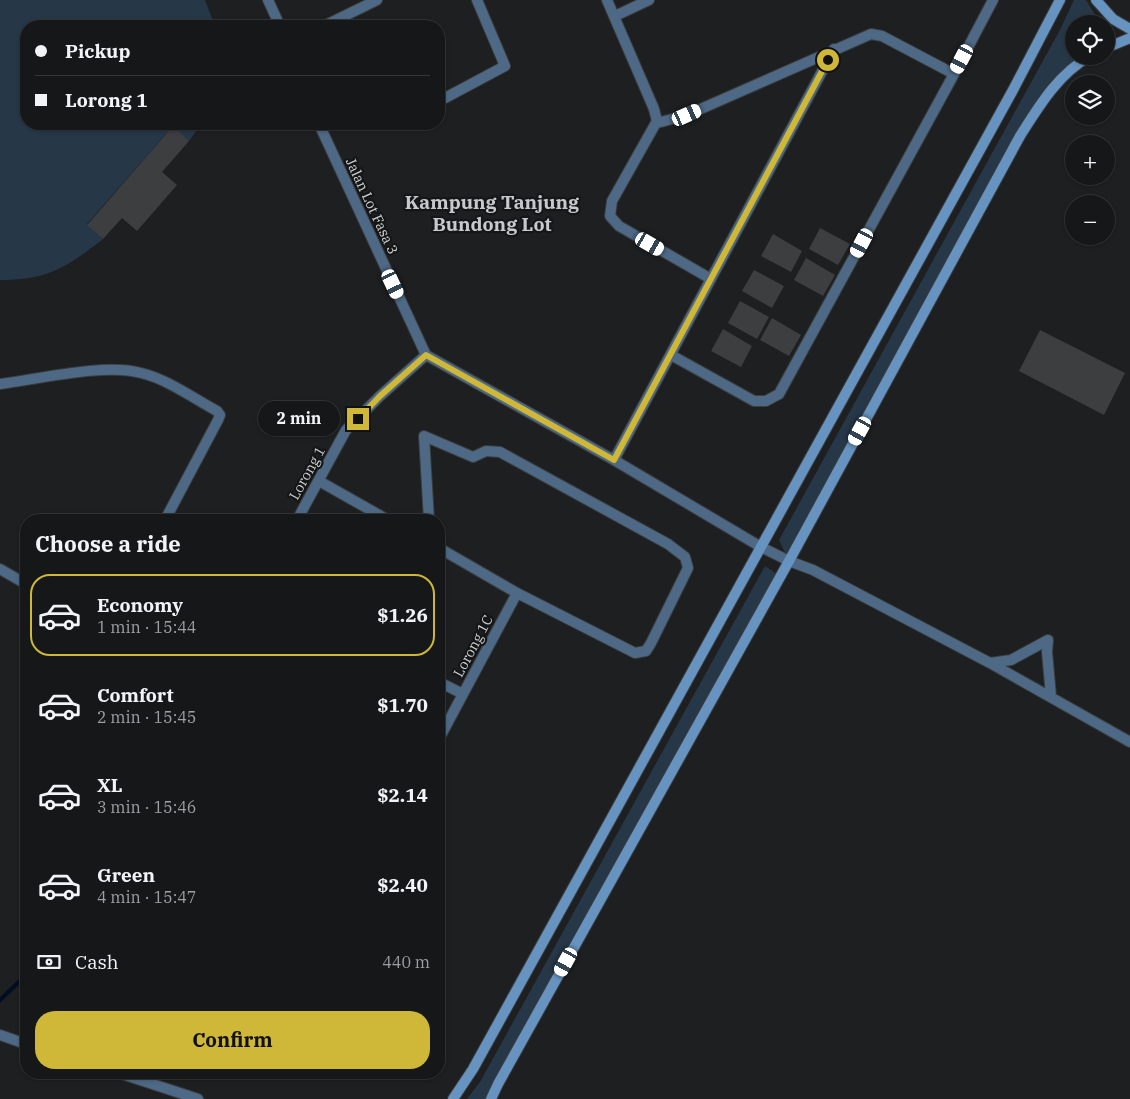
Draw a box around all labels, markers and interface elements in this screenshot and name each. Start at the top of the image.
map controls [1065,15,1115,245]
button: locate [1065,15,1115,65]
text: Pickup [65,39,130,63]
car [948,42,975,76]
route start [817,49,839,71]
button: layers [1065,75,1115,125]
text: Lorong 1 [65,88,148,112]
car [670,102,703,128]
button: + [1065,135,1115,185]
street label: Jalan Lot Fasa 3 [342,155,402,257]
district label: Kampung Tanjung Bundong Lot [405,190,579,236]
button: − [1065,195,1115,245]
car [848,226,875,260]
car [633,230,666,258]
car [379,267,406,301]
callout: 2 min [258,402,340,436]
text: 2 min [277,408,321,428]
route end [347,408,369,430]
car [846,414,873,448]
street label: Lorong 1 [285,443,329,503]
text: Choose a ride [35,529,181,558]
icon: car [37,593,82,638]
text: Economy [97,593,183,617]
text: $1.26 [377,603,428,627]
street label: Lorong 1C [449,612,497,680]
text: 1 min · 15:44 [97,617,196,637]
icon: car [37,683,82,728]
text: Comfort [97,683,174,707]
text: $1.70 [377,693,428,717]
text: 2 min · 15:45 [97,707,196,727]
icon: car [37,773,82,818]
text: XL [97,773,123,797]
text: $2.14 [377,783,428,807]
text: 3 min · 15:46 [97,797,196,817]
icon: car [37,863,82,908]
text: Green [97,863,155,887]
text: $2.40 [377,873,428,897]
text: 4 min · 15:47 [97,887,196,907]
car [552,945,579,979]
icon: cash [35,948,63,976]
text: Cash [75,950,119,974]
text: 440 m [382,952,430,972]
button: Confirm [35,1011,430,1069]

